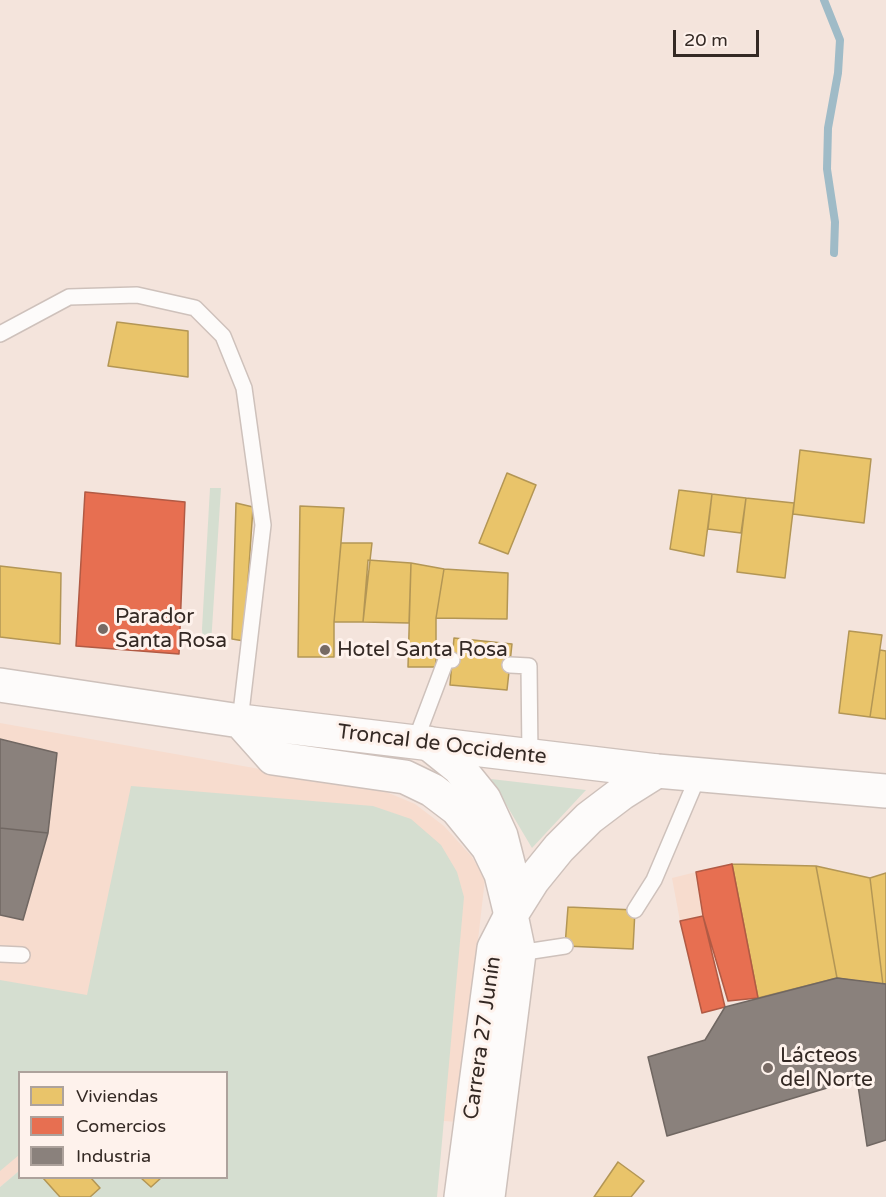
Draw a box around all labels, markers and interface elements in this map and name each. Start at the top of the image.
scale bar [676,18,762,56]
text: 20 m [684,29,728,51]
place label: Parador Santa Rosa [115,604,227,654]
marker: Parador Santa Rosa [96,622,110,636]
place label: Hotel Santa Rosa [337,637,508,663]
marker: Hotel Santa Rosa [318,643,332,657]
street label: Troncal de Occidente [336,720,548,770]
street label: Carrera 27 Junín [459,955,507,1121]
place label: Lácteos del Norte [780,1043,873,1093]
marker: Lácteos del Norte [761,1061,775,1075]
legend [18,1071,228,1179]
text: Viviendas [76,1085,158,1107]
text: Comercios [76,1115,166,1137]
text: Industria [76,1145,151,1167]

